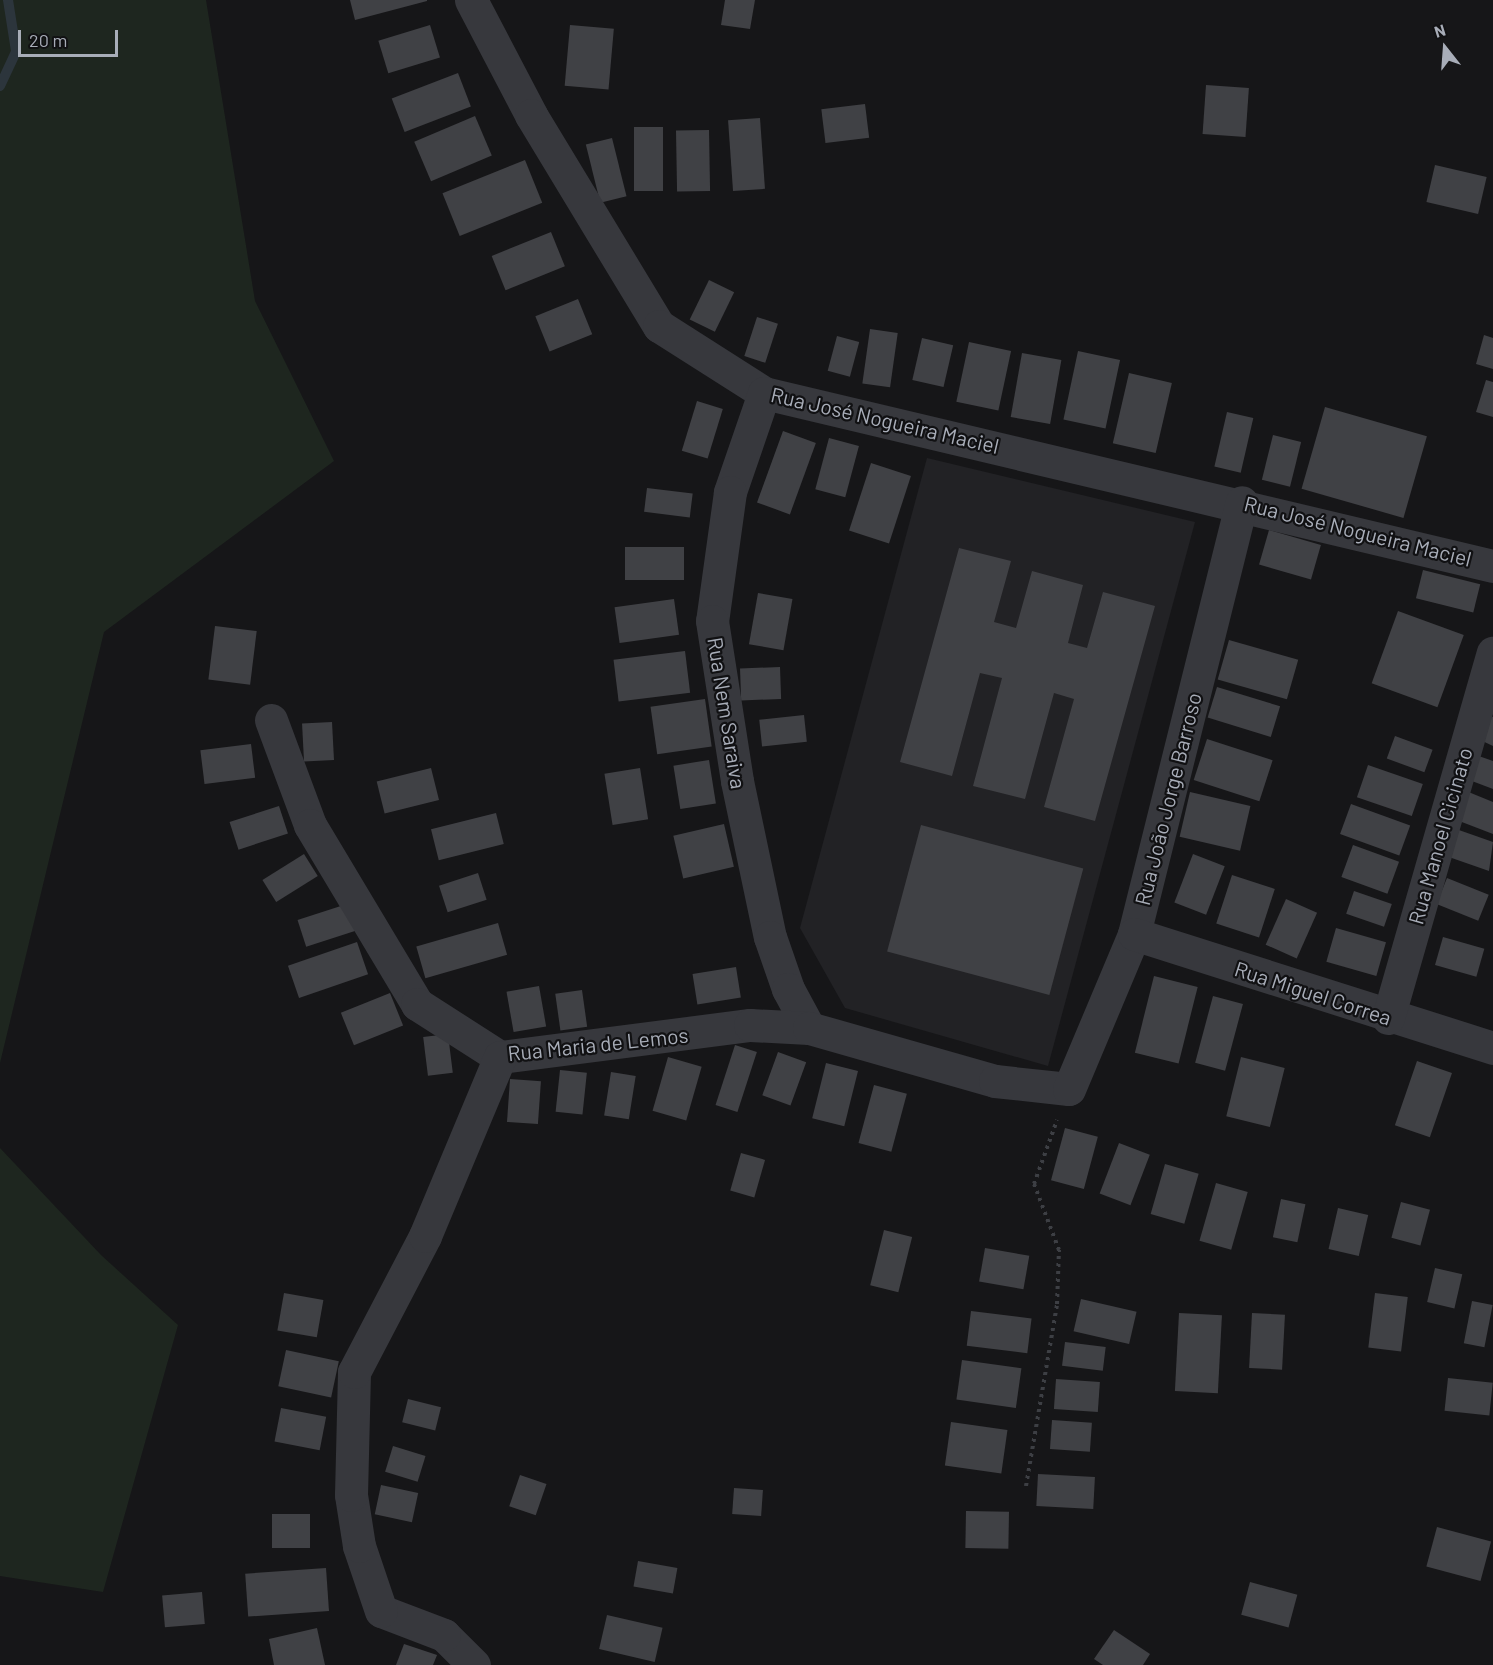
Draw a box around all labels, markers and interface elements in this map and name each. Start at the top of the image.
scale bar [21,18,122,56]
north arrow [1415,18,1475,78]
text: N [1432,20,1447,41]
text: 20 m [29,29,67,51]
street label: Rua José Nogueira Maciel [768,381,1002,459]
street label: Rua José Nogueira Maciel [1242,491,1474,571]
street label: Rua Nem Saraiva [703,635,751,791]
street label: Rua João Jorge Barroso [1129,690,1207,908]
street label: Rua Manoel Cicinato [1403,745,1477,927]
street label: Rua Miguel Correa [1231,956,1395,1030]
street label: Rua Maria de Lemos [506,1022,690,1066]

